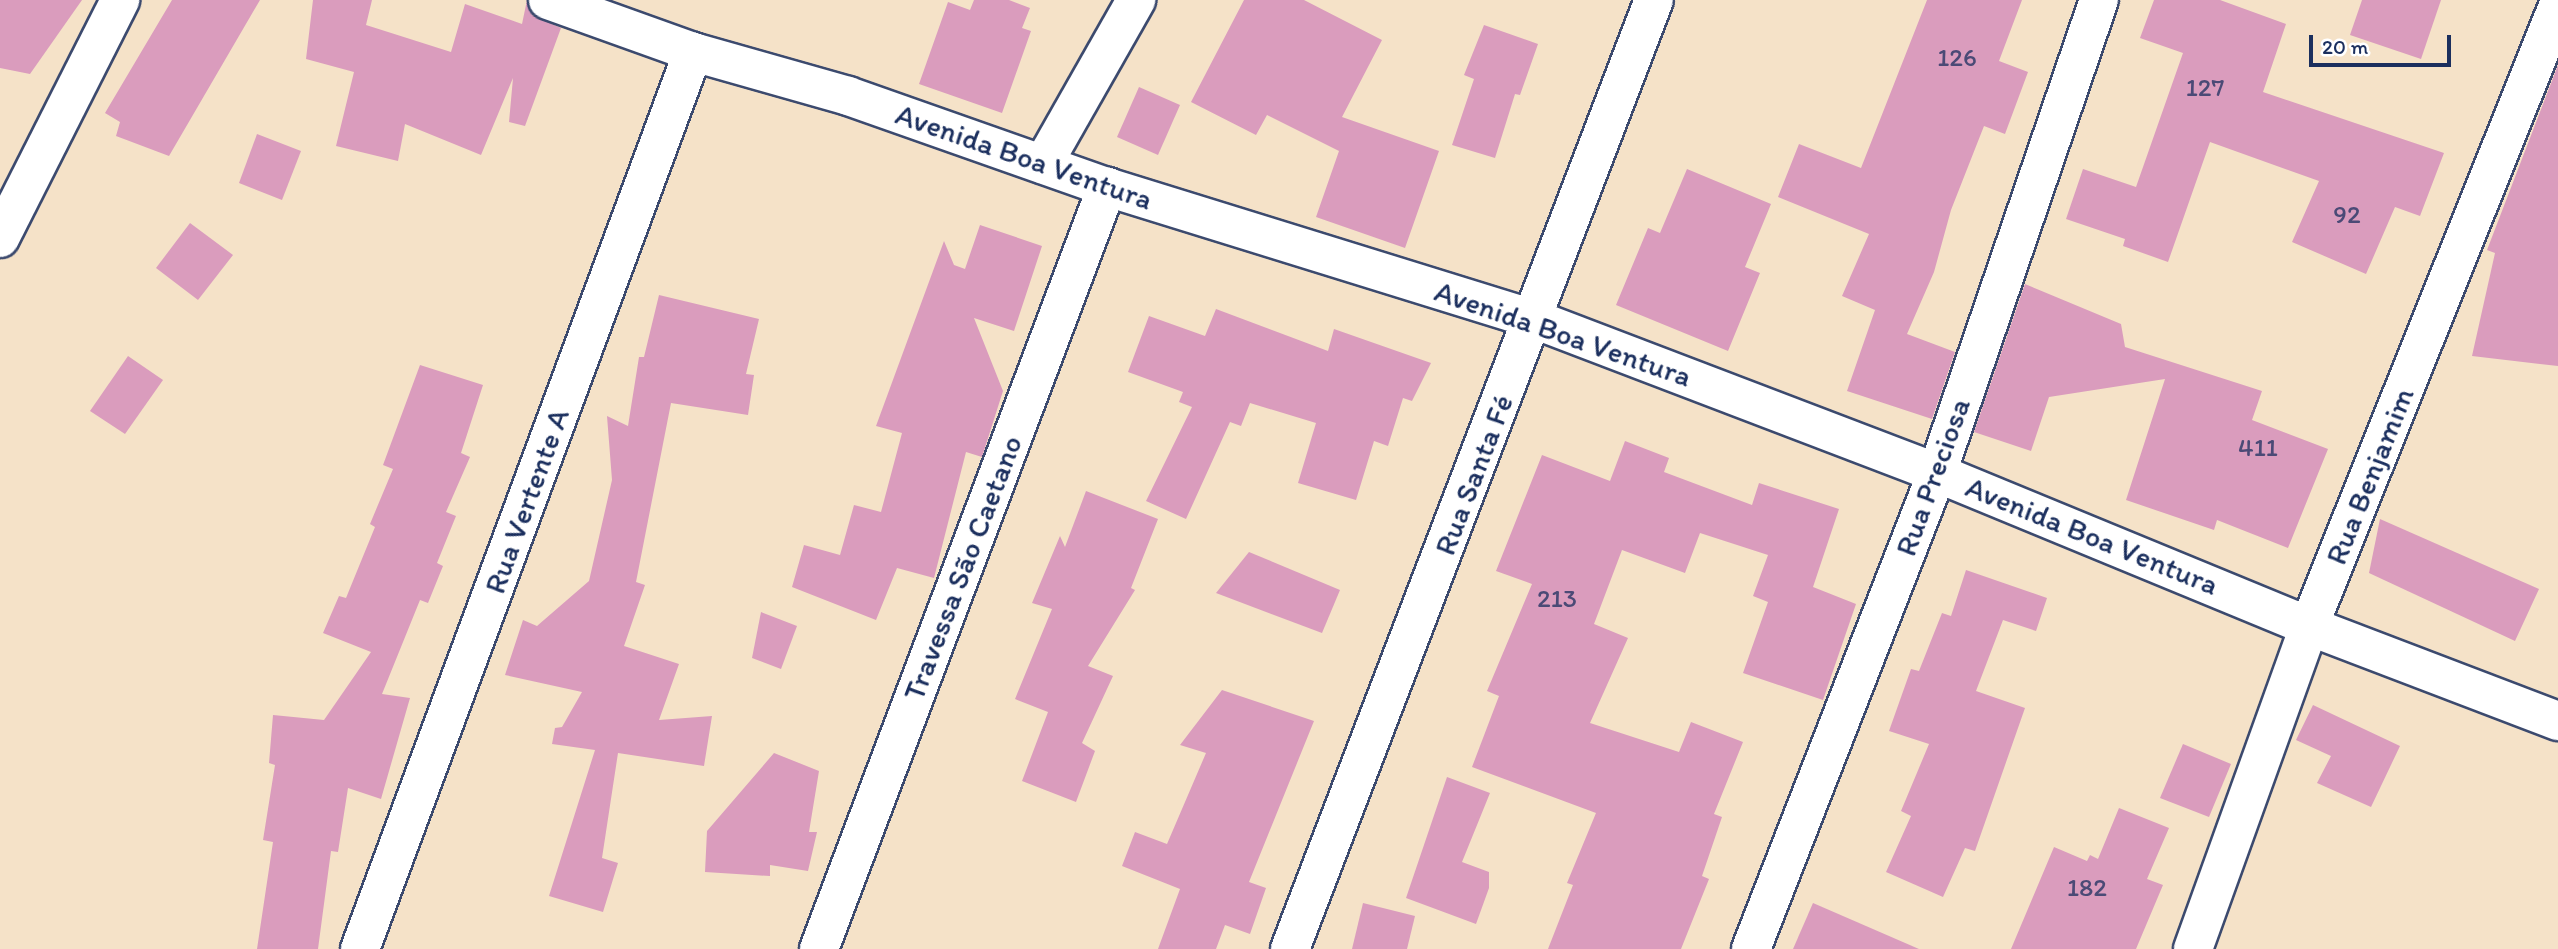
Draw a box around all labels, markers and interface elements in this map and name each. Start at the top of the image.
scale bar [2313,21,2455,65]
text: 20 m [2322,34,2368,59]
house number: 126 [1937,42,1977,74]
house number: 127 [2186,72,2224,104]
street label: Avenida Boa Ventura [891,96,1157,218]
house number: 92 [2333,199,2361,231]
street label: Avenida Boa Ventura [1430,273,1696,395]
street label: Rua Benjamim [2318,383,2422,569]
street label: Rua Santa Fé [1427,391,1521,559]
street label: Rua Preciosa [1888,393,1978,561]
street label: Rua Vertente A [477,404,577,598]
street label: Travessa São Caetano [896,430,1030,706]
house number: 411 [2238,432,2278,464]
street label: Avenida Boa Ventura [1961,469,2223,603]
house number: 213 [1537,583,1577,615]
house number: 182 [2067,872,2107,904]

